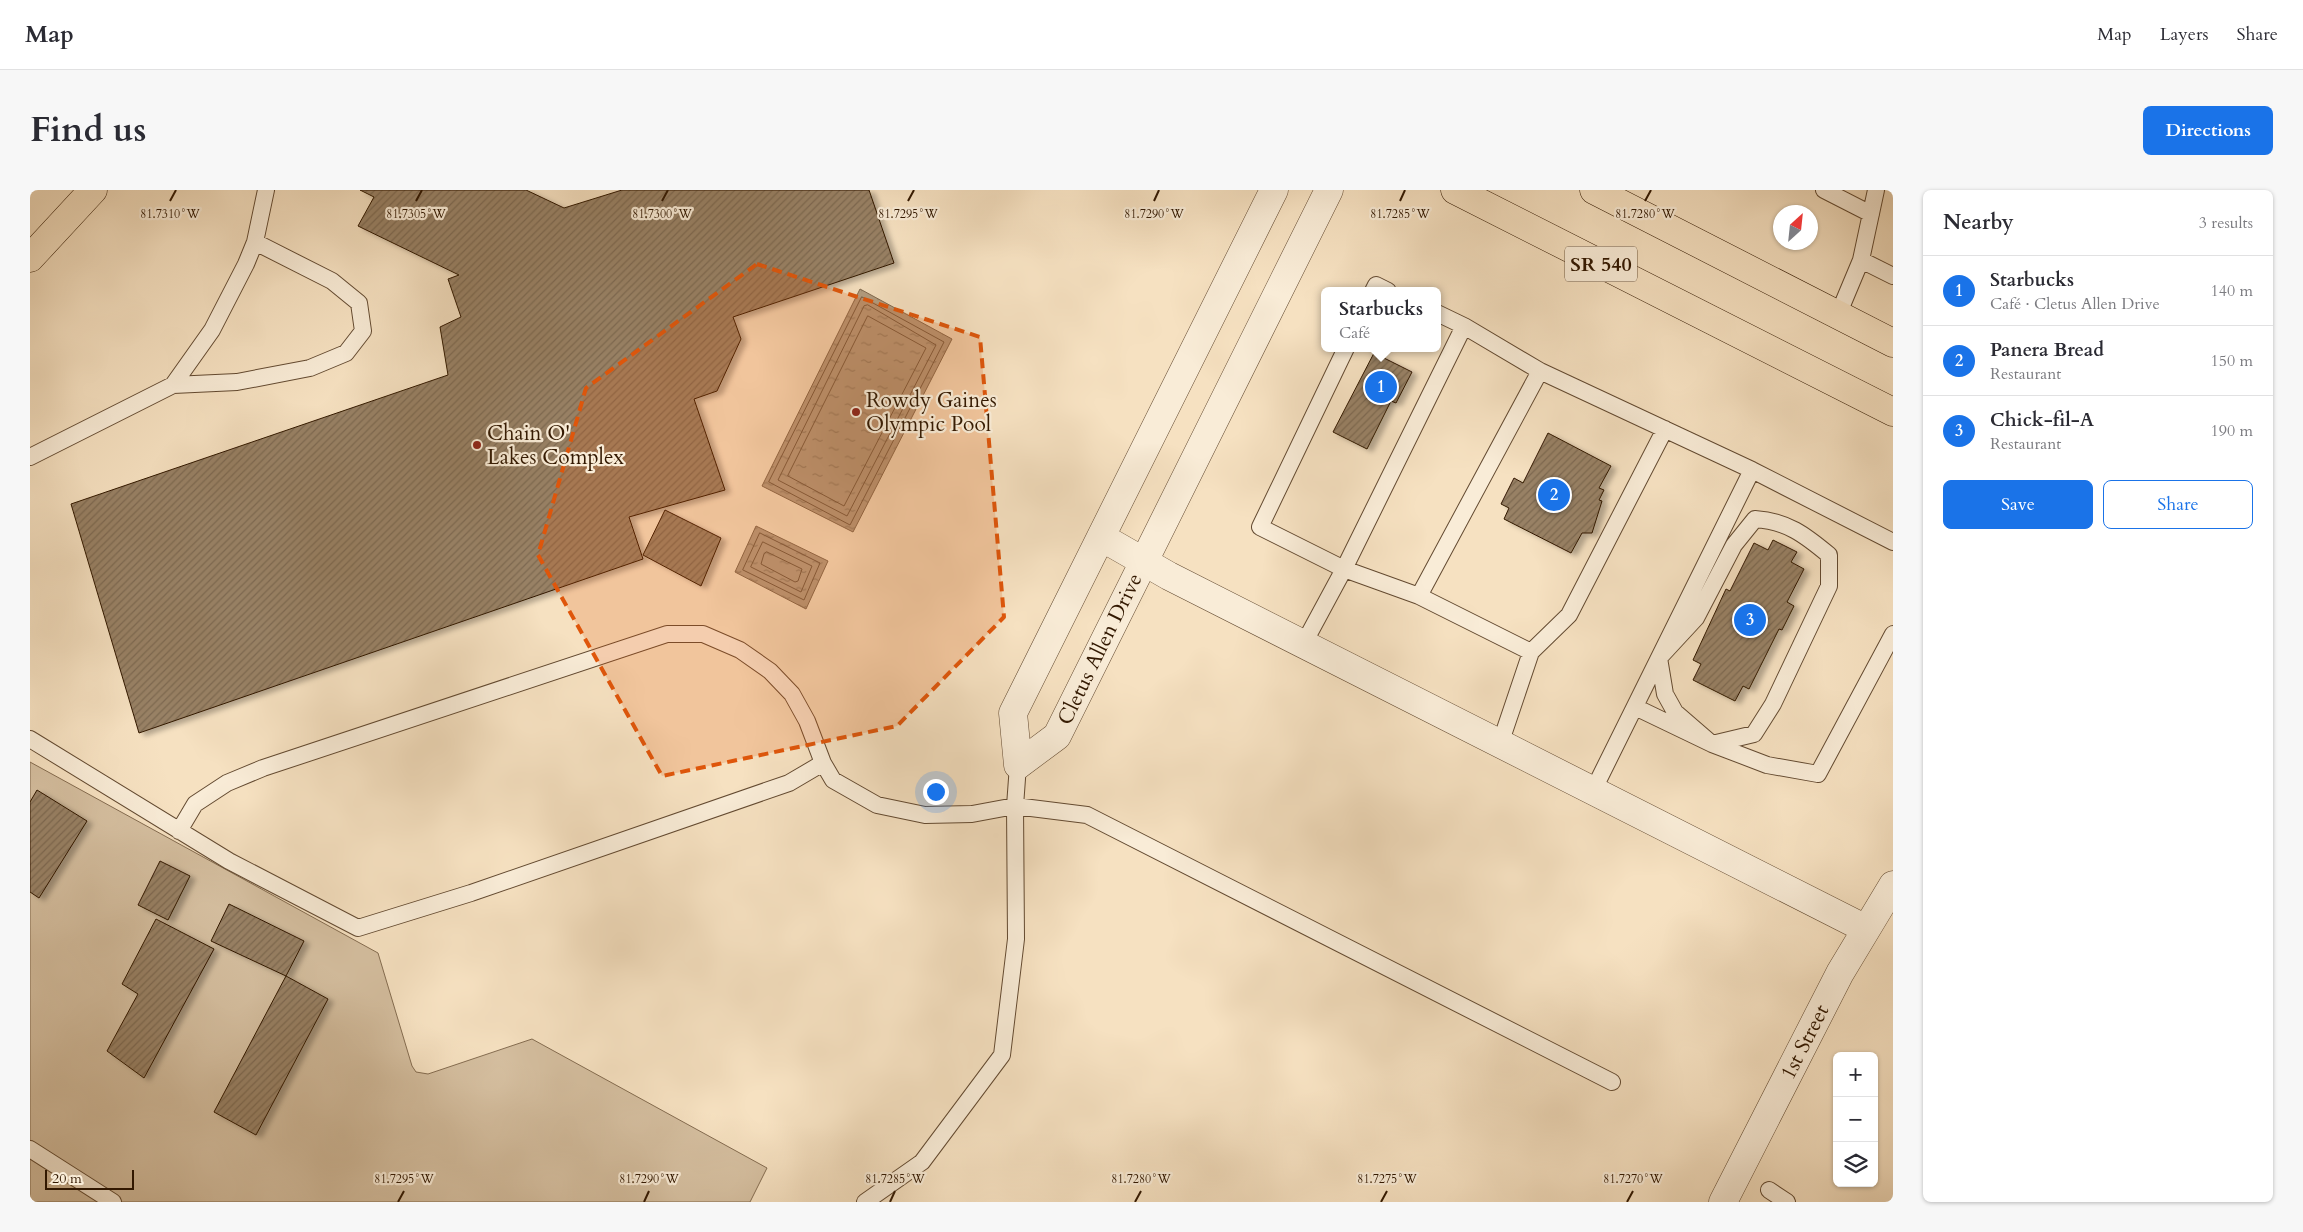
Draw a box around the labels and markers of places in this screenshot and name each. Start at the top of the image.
pin: 1 [1365,368,1397,406]
place label: Rowdy Gaines Olympic Pool [866,386,997,439]
marker: Rowdy Gaines Olympic Pool [850,406,862,418]
place label: Chain O' Lakes Complex [487,419,624,472]
marker: Chain O' Lakes Complex [471,439,483,451]
pin: 2 [1538,476,1570,514]
pin: 3 [1734,601,1766,639]

